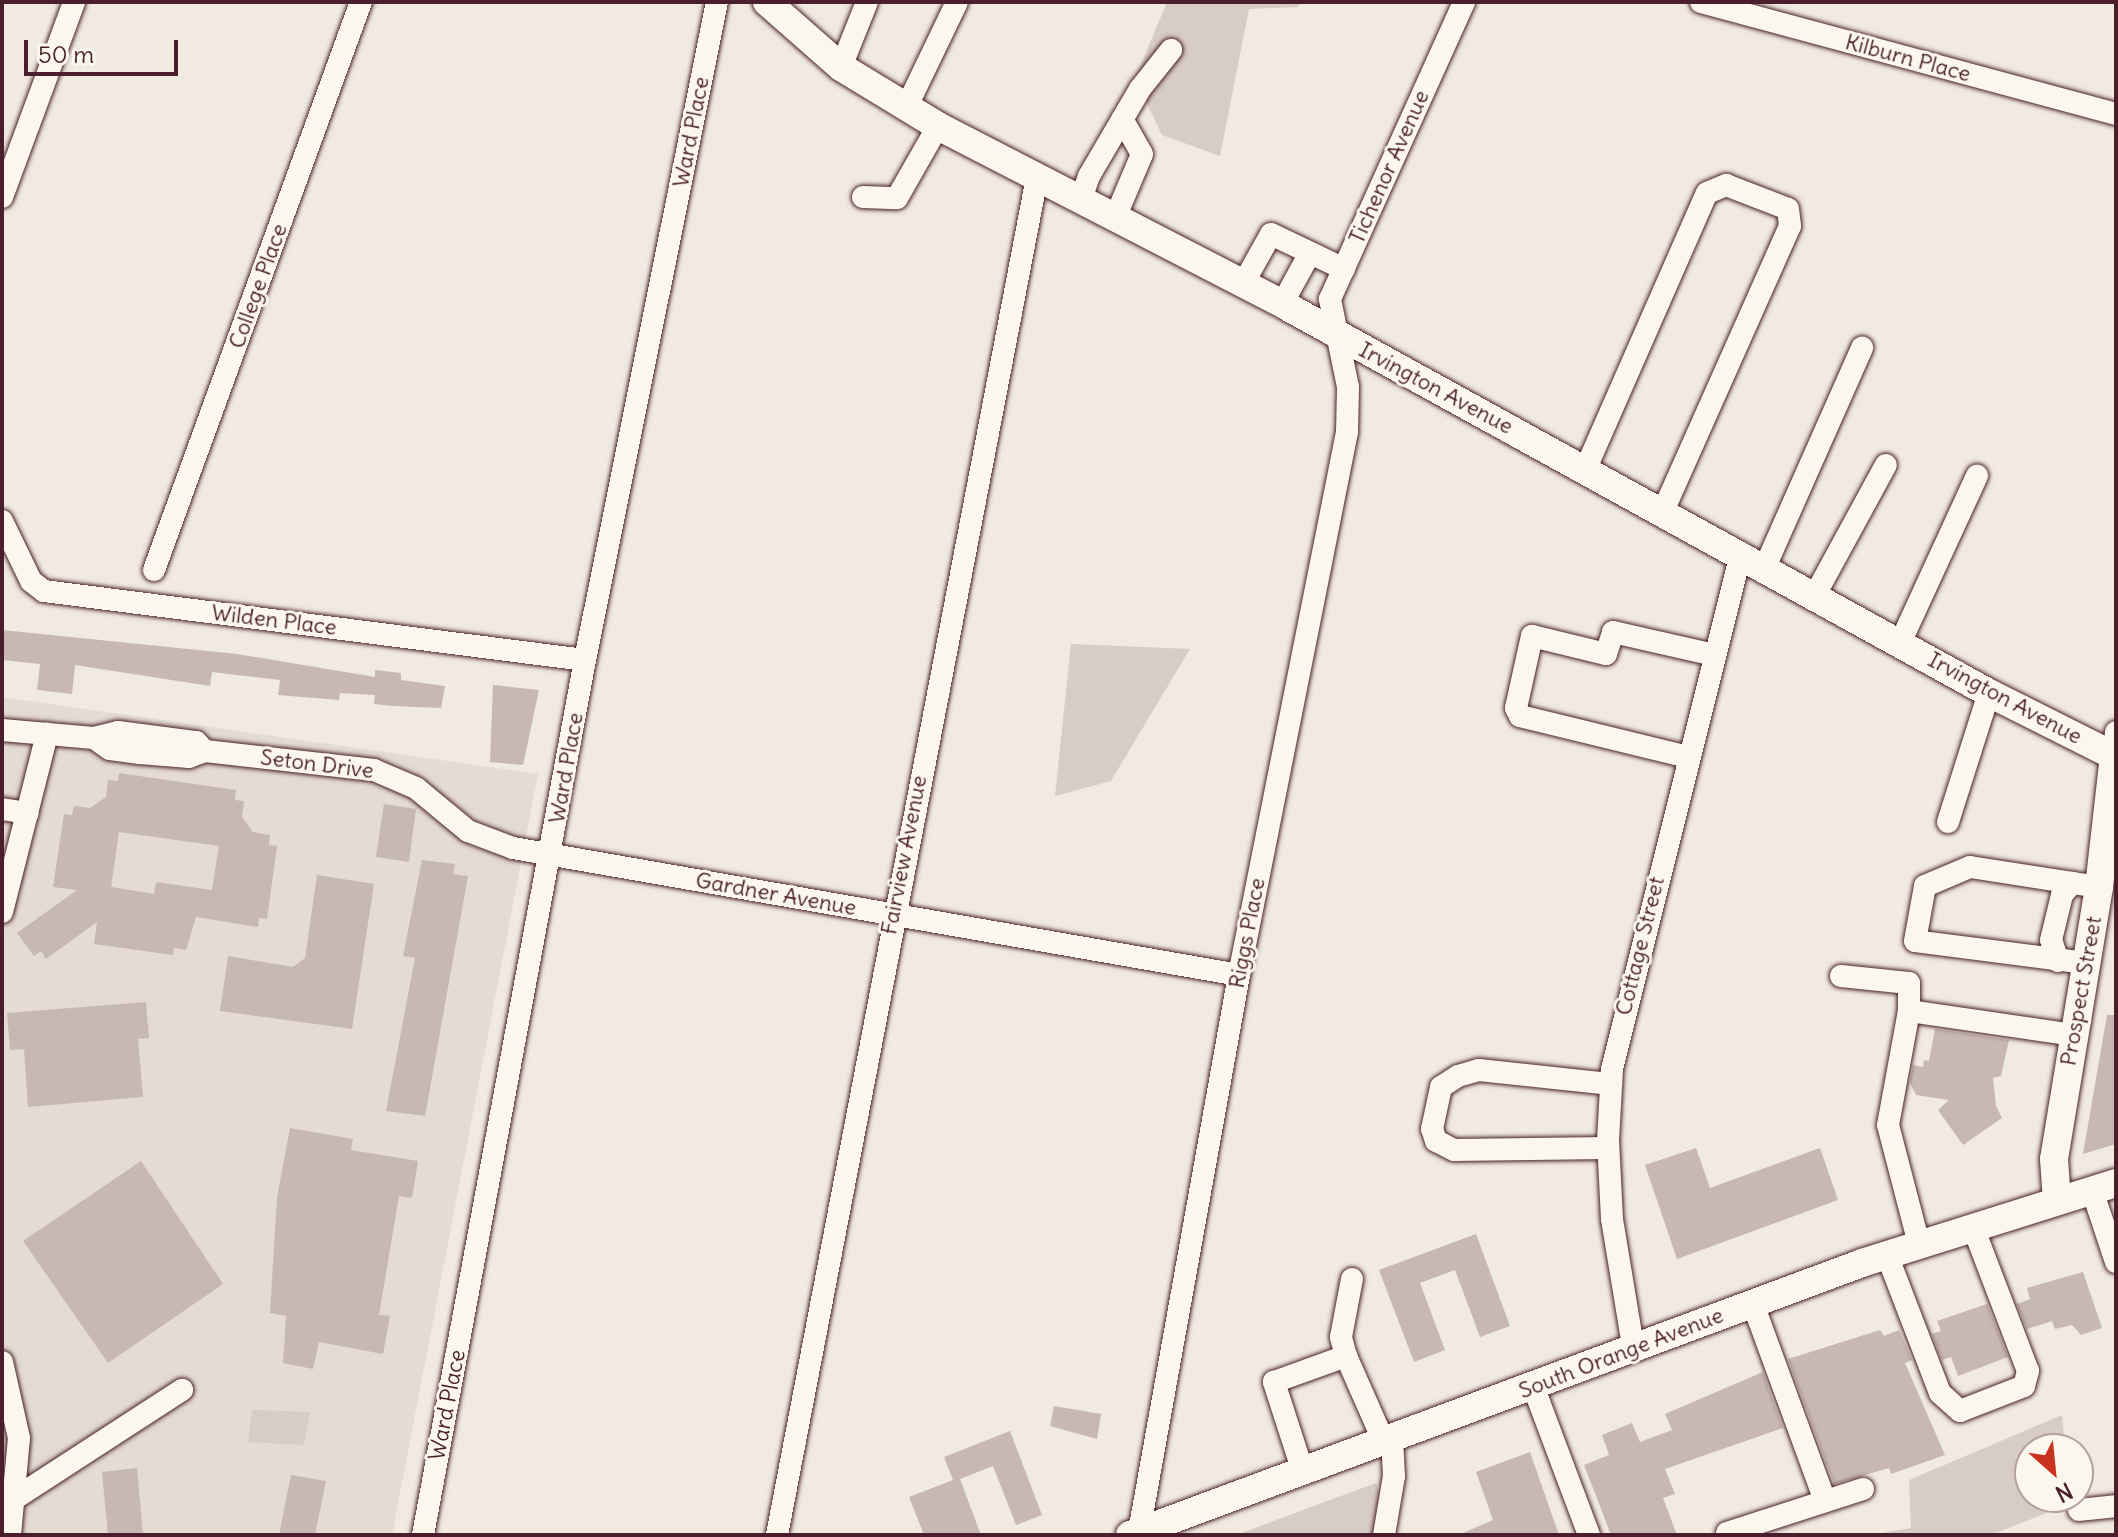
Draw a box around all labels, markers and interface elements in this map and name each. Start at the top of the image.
scale bar [28,24,182,74]
street label: Kilburn Place [1842,29,1974,87]
text: 50 m [38,39,94,69]
street label: Ward Place [667,75,715,189]
street label: Tichenor Avenue [1343,86,1435,248]
street label: College Place [223,220,293,352]
street label: Irvington Avenue [1355,336,1517,440]
street label: Wilden Place [210,599,338,641]
street label: Irvington Avenue [1924,646,2086,750]
street label: Ward Place [543,711,589,825]
street label: Seton Drive [259,744,375,784]
street label: Fairview Avenue [876,773,932,937]
street label: Gardner Avenue [694,867,858,921]
street label: Cottage Street [1610,874,1670,1018]
street label: Riggs Place [1223,876,1271,990]
street label: Prospect Street [2055,914,2107,1068]
street label: South Orange Avenue [1515,1302,1727,1404]
street label: Ward Place [423,1348,471,1462]
north arrow [2014,1433,2094,1513]
text: N [2051,1477,2077,1509]

